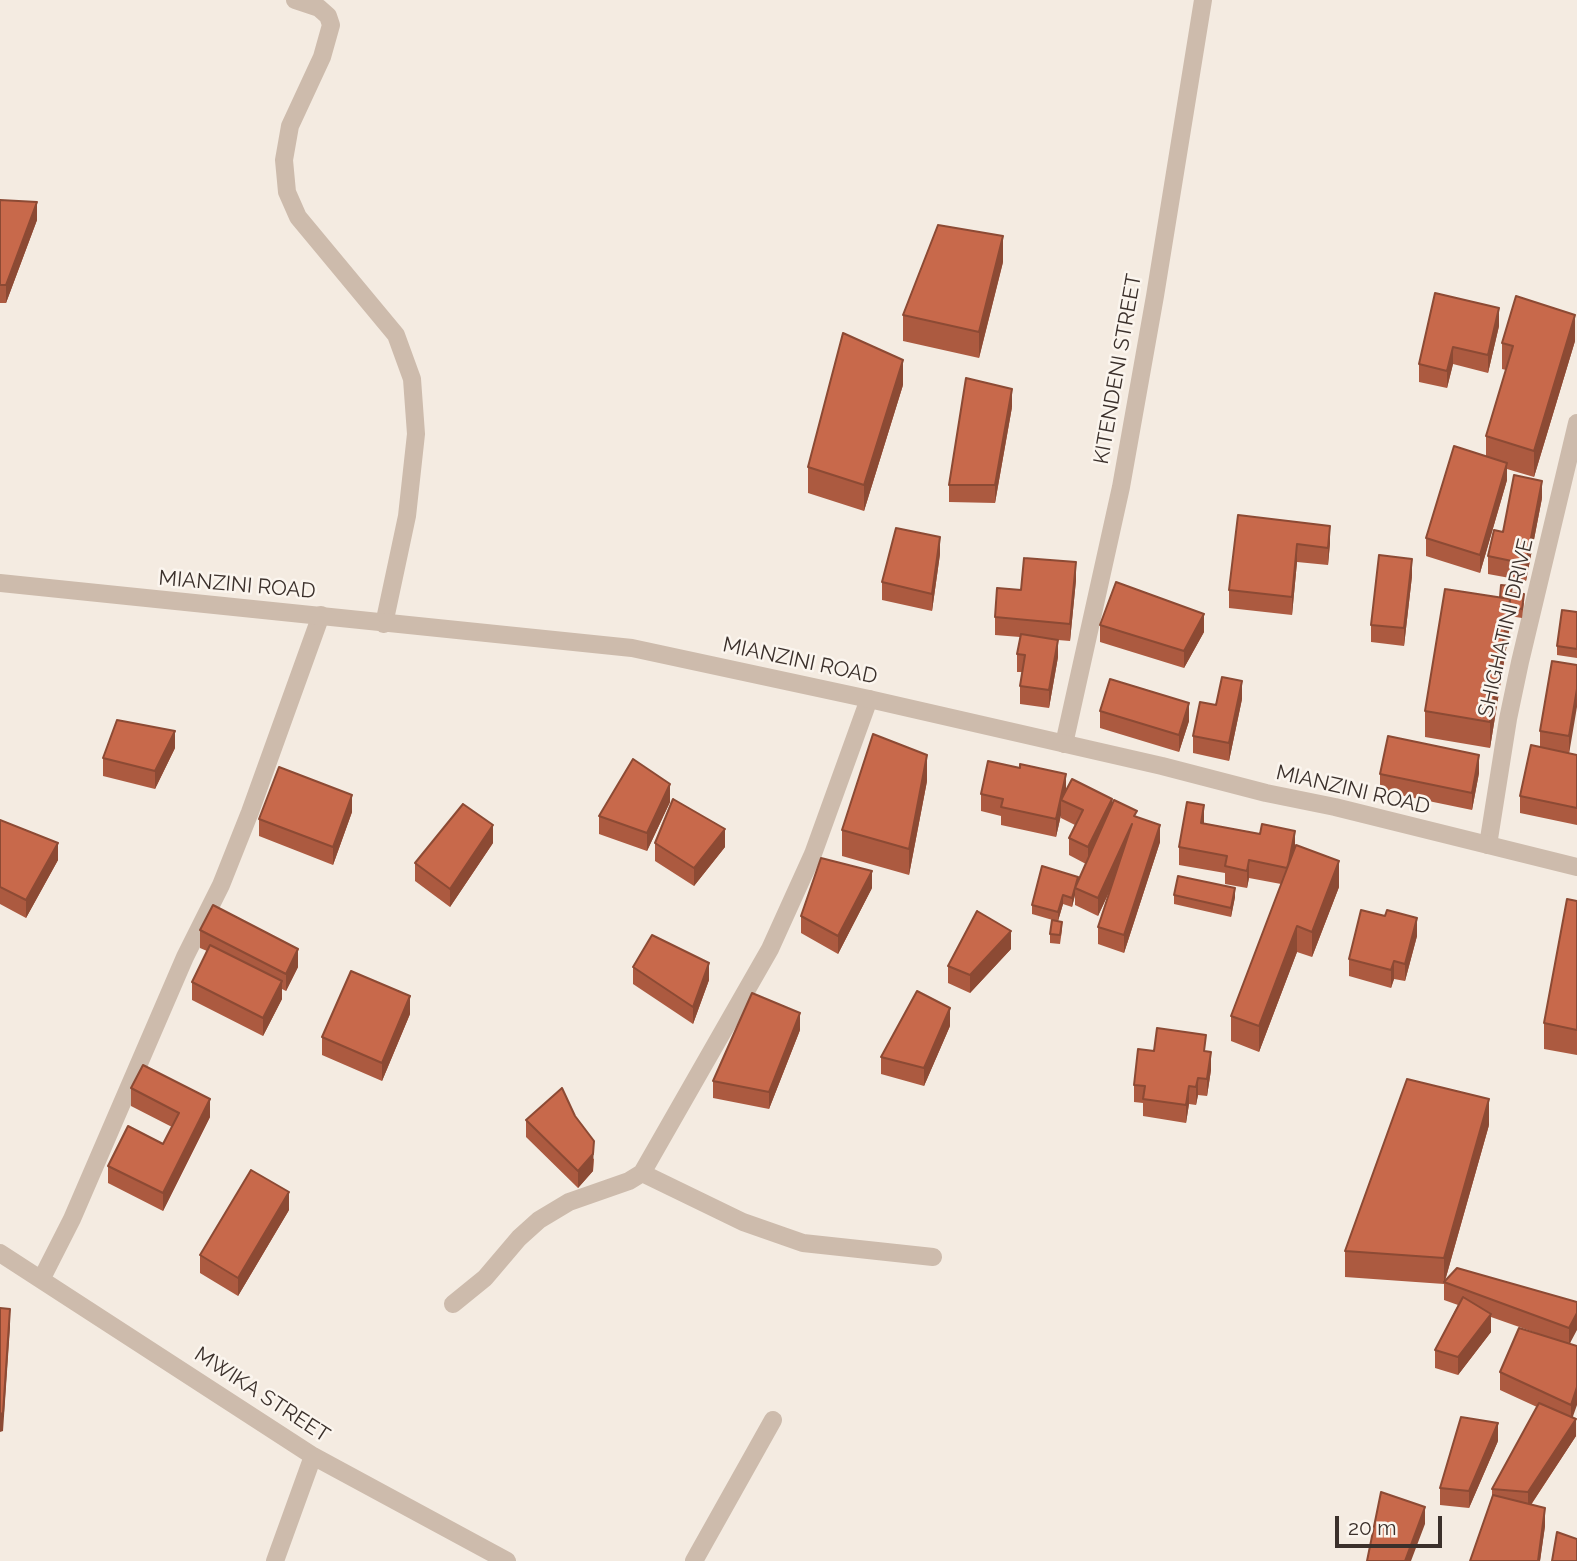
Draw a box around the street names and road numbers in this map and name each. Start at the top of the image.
street label: KITENDENI STREET [1089,272,1147,466]
street label: SHIGHATINI DRIVE [1473,536,1539,720]
street label: MIANZINI ROAD [158,566,316,604]
street label: MIANZINI ROAD [720,632,880,690]
street label: MIANZINI ROAD [1273,760,1433,820]
street label: MWIKA STREET [190,1342,334,1448]

